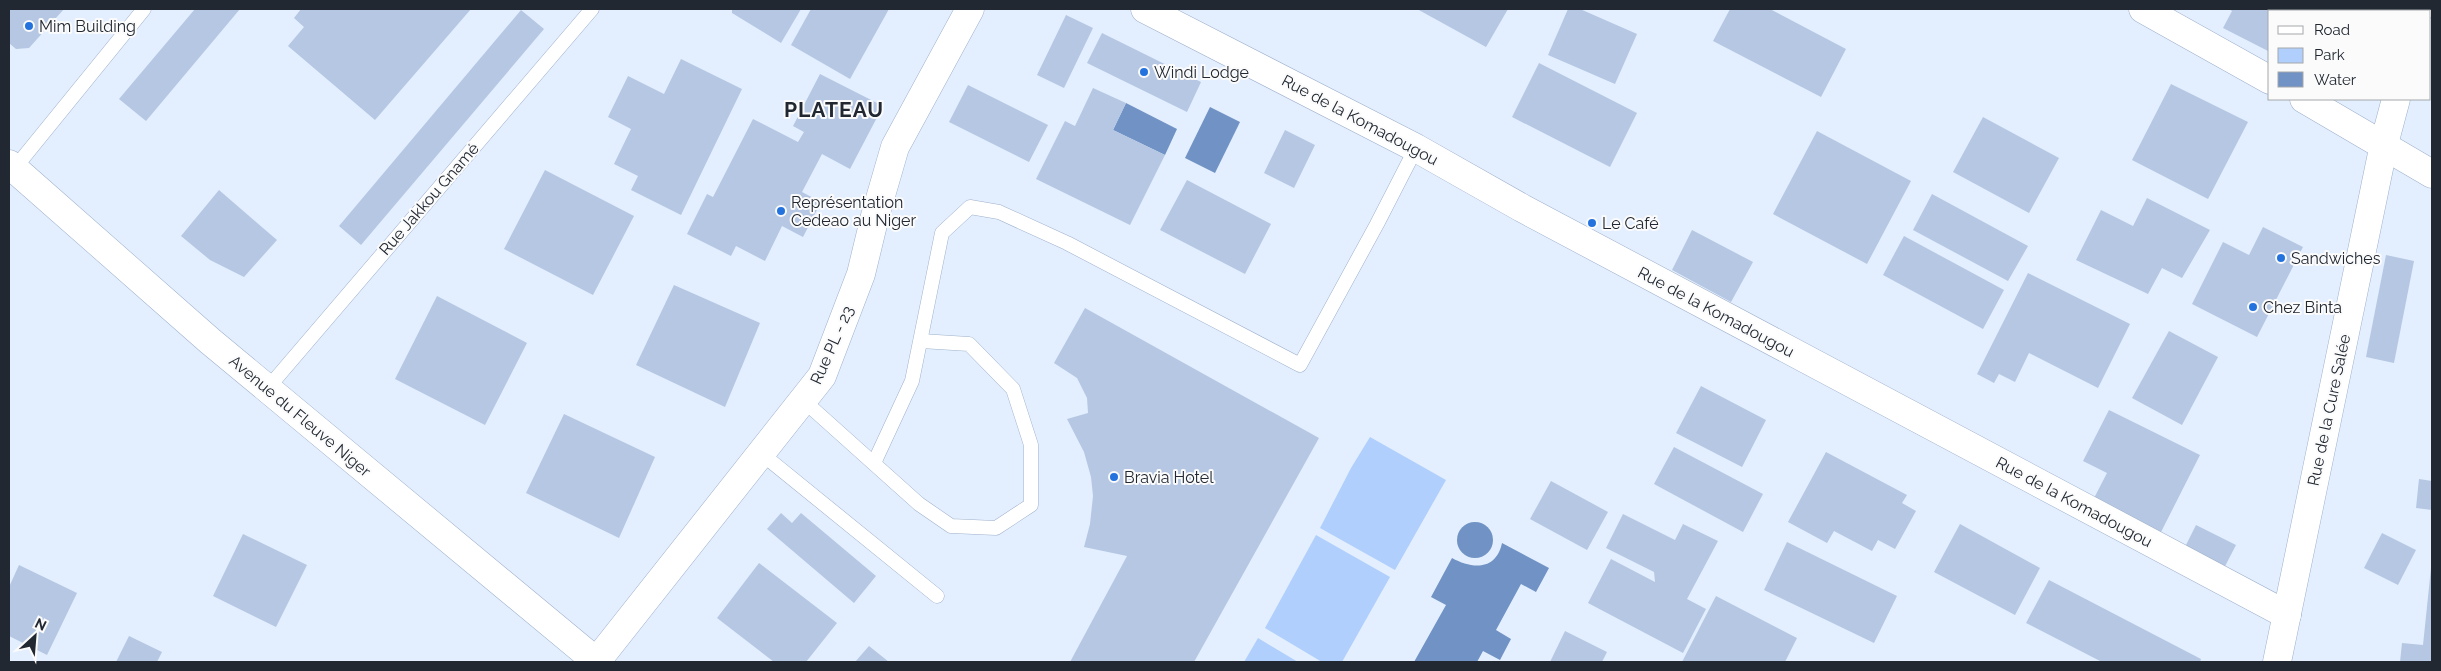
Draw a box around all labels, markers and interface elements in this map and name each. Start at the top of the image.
legend [2268,10,2431,100]
place label: Mim Building [39,17,136,36]
marker: Mim Building [23,20,35,32]
text: Road [2314,21,2350,39]
text: Park [2314,46,2345,64]
place label: Windi Lodge [1154,63,1249,82]
marker: Windi Lodge [1138,66,1150,78]
street label: Rue de la Komadougou [1278,71,1442,169]
text: Water [2314,71,2357,89]
district label: PLATEAU [784,97,884,122]
street label: Rue Jakkou Gnamé [375,139,483,259]
place label: Représentation Cedeao au Niger [791,193,916,230]
marker: Représentation Cedeao au Niger [775,205,787,217]
place label: Le Café [1602,214,1659,233]
marker: Le Café [1586,217,1598,229]
place label: Sandwiches [2291,249,2381,268]
marker: Sandwiches [2275,252,2287,264]
street label: Rue de la Komadougou [1634,263,1798,361]
place label: Chez Binta [2263,298,2342,317]
marker: Chez Binta [2247,301,2259,313]
street label: Rue PL - 23 [806,303,858,387]
street label: Rue de la Cure Salée [2304,332,2354,488]
street label: Avenue du Fleuve Niger [225,351,375,481]
street label: Rue de la Komadougou [1992,453,2156,551]
place label: Bravia Hotel [1124,468,1214,487]
marker: Bravia Hotel [1108,471,1120,483]
north arrow [10,611,60,661]
text: N [32,615,49,634]

